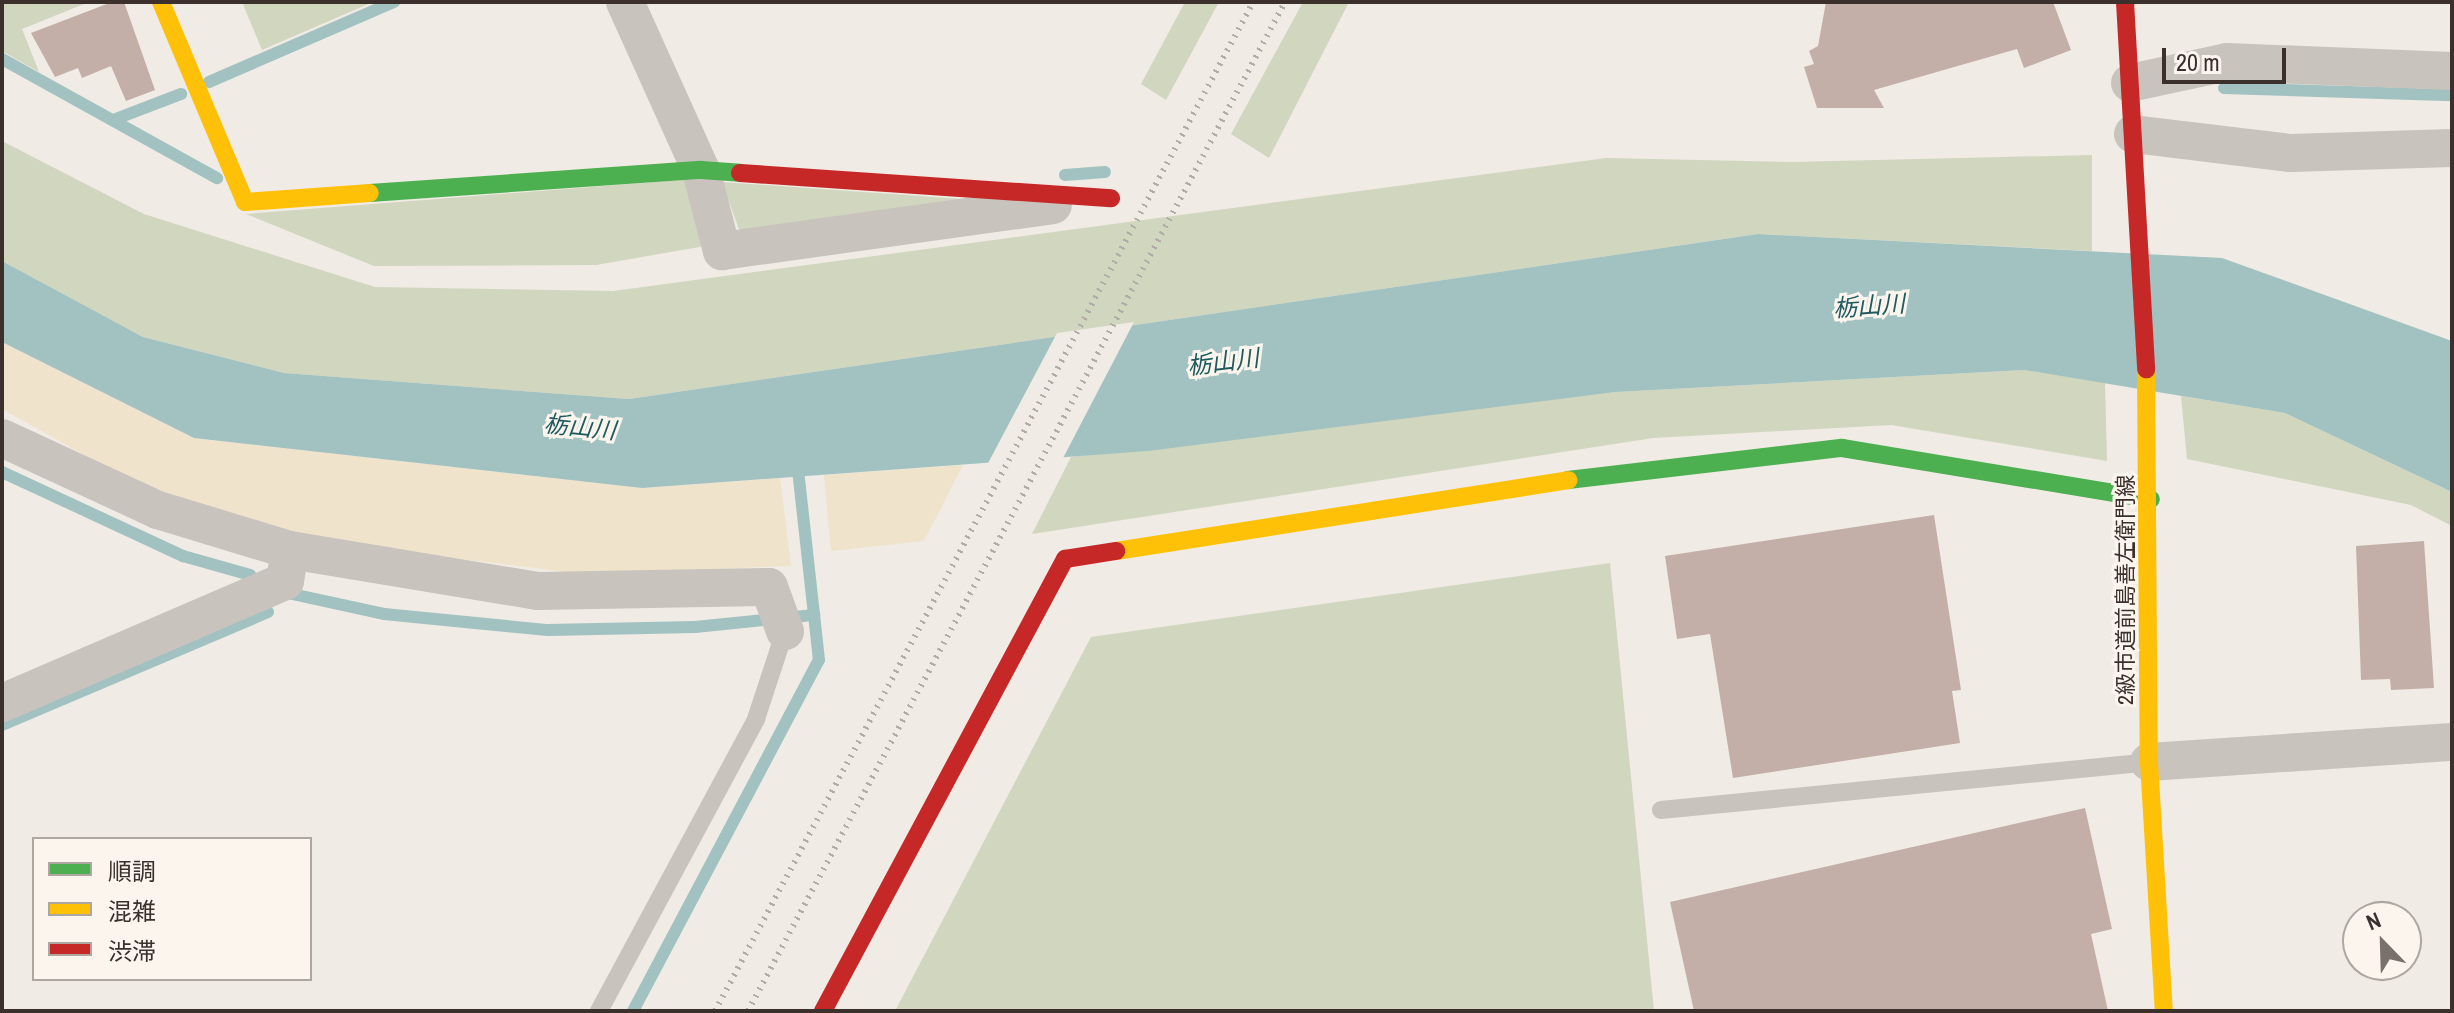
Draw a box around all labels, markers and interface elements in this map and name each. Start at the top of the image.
scale bar [2166,32,2290,82]
text: 20 m [2176,46,2220,78]
water label: 栃山川 [1832,289,1906,323]
water label: 栃山川 [1186,343,1260,381]
water label: 栃山川 [543,409,617,445]
street label: 2級市道前島善左衛門線 [2113,475,2139,705]
legend [32,837,312,981]
text: 順調 [108,855,156,887]
text: 混雑 [108,895,156,927]
north arrow [2342,901,2422,981]
text: N [2362,904,2385,937]
text: 渋滞 [108,935,156,967]

